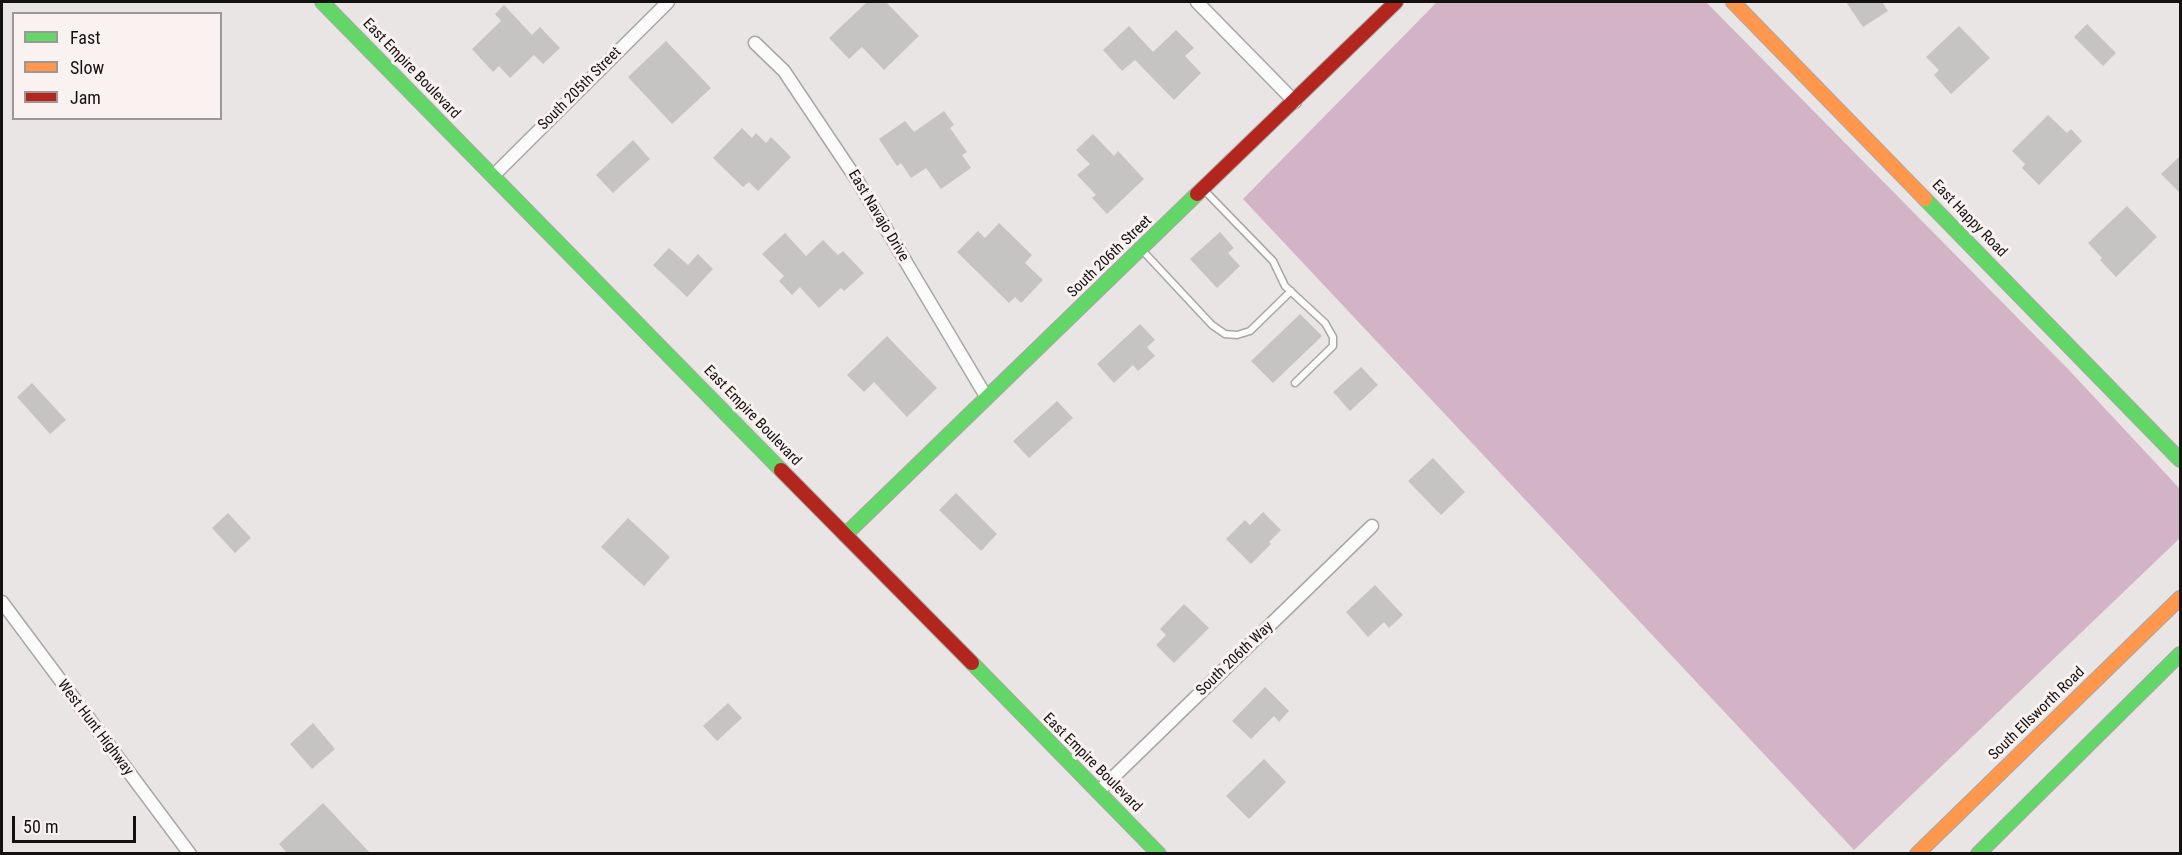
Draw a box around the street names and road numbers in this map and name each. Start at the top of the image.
street label: East Empire Boulevard [358,15,464,123]
street label: South 205th Street [535,44,625,134]
street label: East Navajo Drive [844,167,912,265]
street label: East Happy Road [1928,177,2010,261]
street label: South 206th Street [1064,212,1156,302]
street label: East Empire Boulevard [699,362,805,470]
street label: South 206th Way [1193,618,1277,700]
street label: South Ellsworth Road [1985,664,2089,764]
street label: West Hunt Highway [53,677,137,779]
street label: East Empire Boulevard [1039,710,1145,816]

